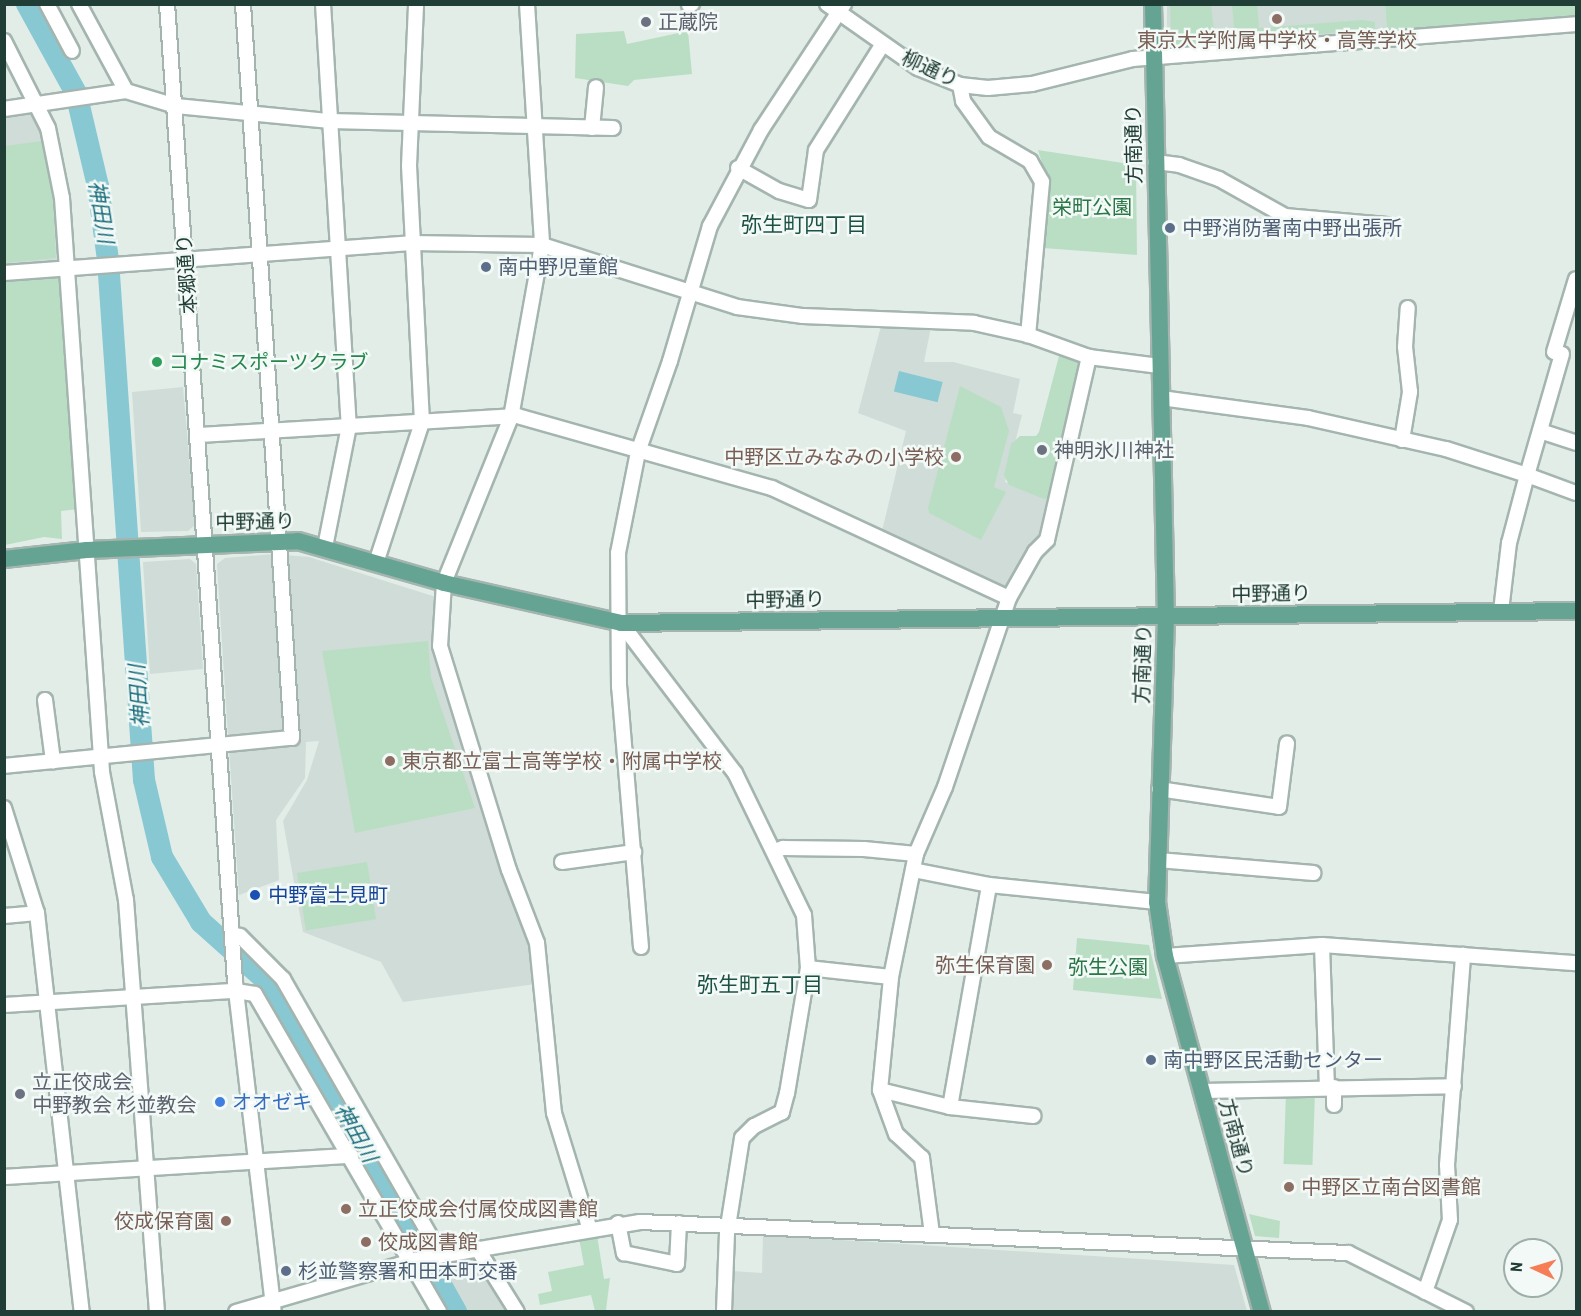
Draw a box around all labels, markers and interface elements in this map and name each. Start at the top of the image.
place label: 正蔵院 [658,10,718,34]
marker: 東京大学附属中学校・高等学校 [1270,12,1284,26]
marker: 正蔵院 [639,15,653,29]
place label: 東京大学附属中学校・高等学校 [1137,28,1417,52]
street label: 柳通り [898,45,962,93]
street label: 方南通り [1121,104,1147,184]
water label: 神田川 [84,179,118,245]
park label: 栄町公園 [1052,195,1132,219]
district label: 弥生町四丁目 [741,212,867,238]
place label: 中野消防署南中野出張所 [1182,216,1402,240]
marker: 中野消防署南中野出張所 [1163,221,1177,235]
street label: 本郷通り [172,233,202,315]
place label: 南中野児童館 [498,255,618,279]
marker: 南中野児童館 [479,260,493,274]
place label: コナミスポーツクラブ [169,350,369,374]
marker: コナミスポーツクラブ [150,355,164,369]
place label: 神明氷川神社 [1054,438,1174,462]
marker: 神明氷川神社 [1035,443,1049,457]
place label: 中野区立みなみの小学校 [724,445,944,469]
marker: 中野区立みなみの小学校 [949,450,963,464]
street label: 中野通り [215,509,295,535]
street label: 中野通り [1231,581,1311,607]
street label: 中野通り [745,587,825,613]
street label: 方南通り [1130,624,1156,704]
water label: 神田川 [124,664,154,728]
place label: 東京都立富士高等学校・附属中学校 [402,749,722,773]
marker: 東京都立富士高等学校・附属中学校 [383,754,397,768]
place label: 中野富士見町 [268,883,388,907]
marker: 中野富士見町 [246,886,264,904]
place label: 弥生保育園 [935,953,1035,977]
park label: 弥生公園 [1068,955,1148,979]
marker: 弥生保育園 [1040,958,1054,972]
district label: 弥生町五丁目 [697,972,823,998]
place label: 南中野区民活動センター [1163,1048,1383,1072]
marker: 南中野区民活動センター [1144,1053,1158,1067]
place label: 立正佼成会 中野教会 杉並教会 [32,1070,197,1117]
marker: 立正佼成会 中野教会 杉並教会 [13,1087,27,1101]
place label: オオゼキ [232,1090,312,1114]
marker: オオゼキ [213,1095,227,1109]
street label: 方南通り [1214,1096,1258,1180]
water label: 神田川 [330,1099,382,1167]
place label: 中野区立南台図書館 [1301,1175,1481,1199]
marker: 中野区立南台図書館 [1282,1180,1296,1194]
place label: 立正佼成会付属佼成図書館 [358,1197,598,1221]
marker: 立正佼成会付属佼成図書館 [339,1202,353,1216]
place label: 佼成保育園 [114,1209,214,1233]
marker: 佼成保育園 [219,1214,233,1228]
place label: 佼成図書館 [378,1230,478,1254]
marker: 佼成図書館 [359,1235,373,1249]
north arrow [1503,1238,1563,1298]
place label: 杉並警察署和田本町交番 [298,1259,518,1283]
text: N [1507,1261,1526,1272]
marker: 杉並警察署和田本町交番 [279,1264,293,1278]

